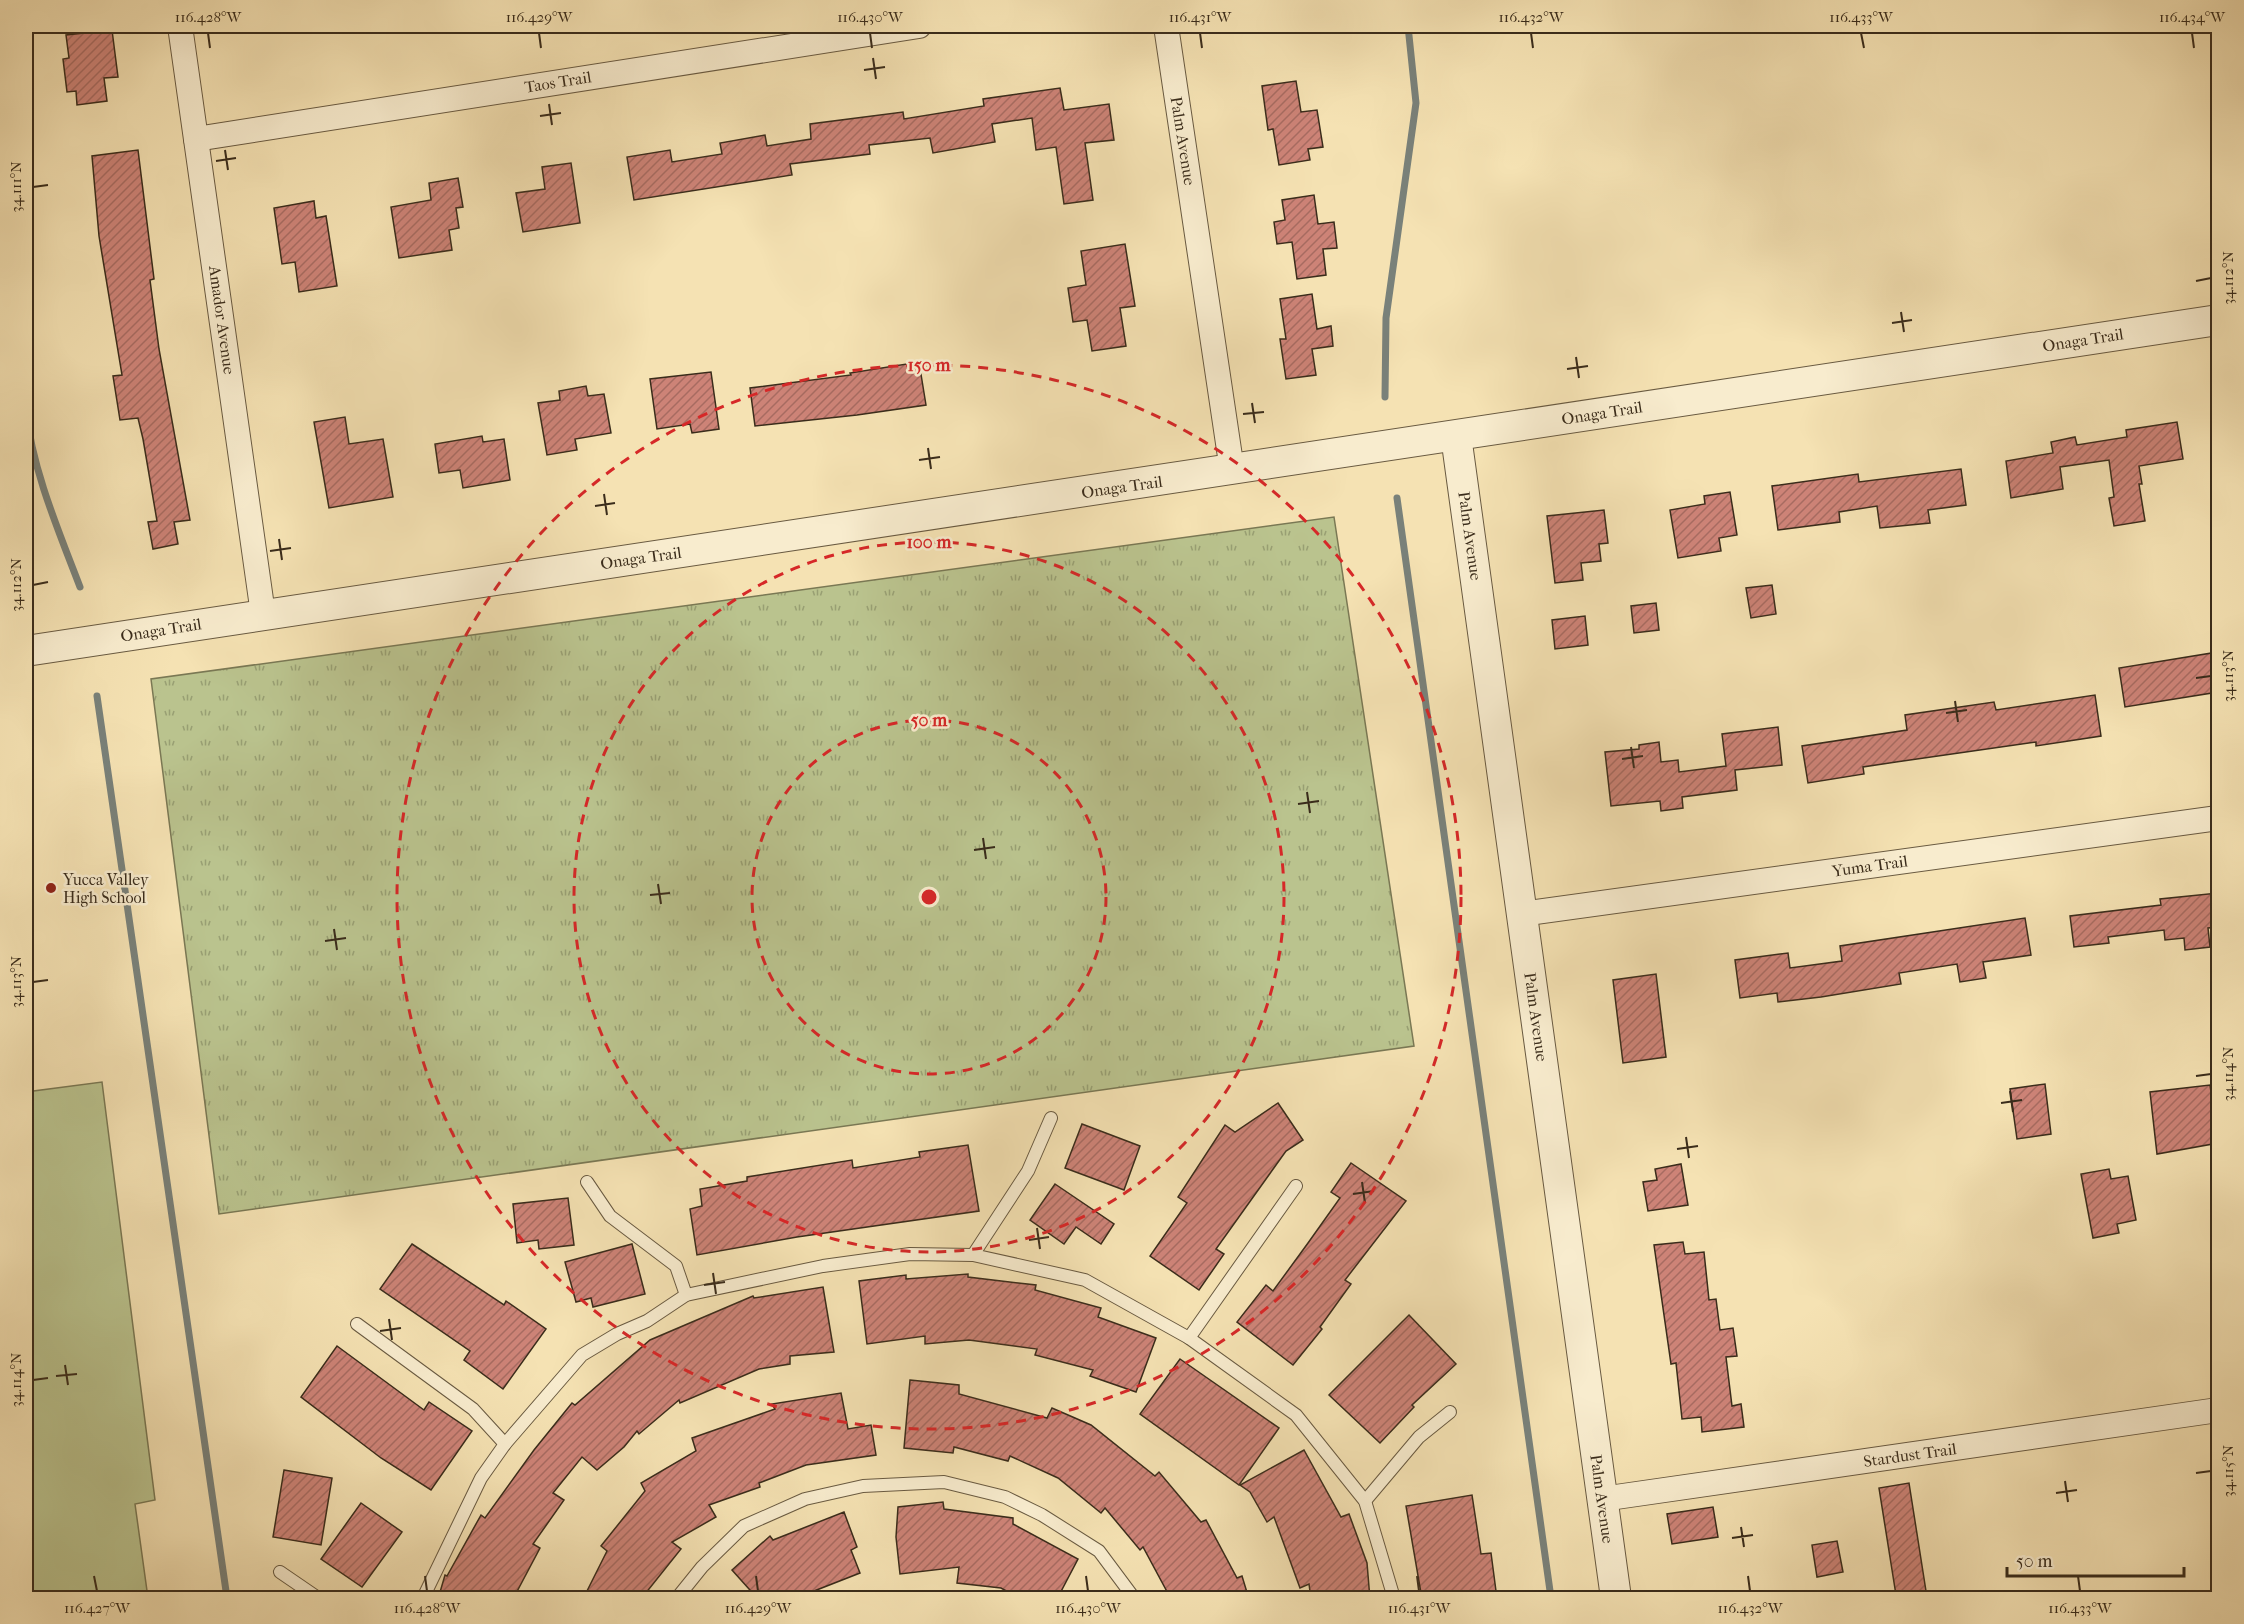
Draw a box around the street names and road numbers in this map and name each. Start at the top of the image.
street label: Taos Trail [523,67,593,97]
street label: Palm Avenue [1167,95,1199,187]
street label: Amador Avenue [205,263,239,376]
street label: Onaga Trail [2041,324,2125,356]
street label: Onaga Trail [1560,397,1644,429]
street label: Onaga Trail [1080,472,1164,502]
street label: Palm Avenue [1454,490,1486,582]
street label: Onaga Trail [599,543,683,573]
street label: Onaga Trail [119,614,203,646]
street label: Yuma Trail [1830,851,1910,881]
street label: Palm Avenue [1520,971,1552,1063]
street label: Stardust Trail [1862,1439,1958,1471]
street label: Palm Avenue [1586,1453,1618,1545]

